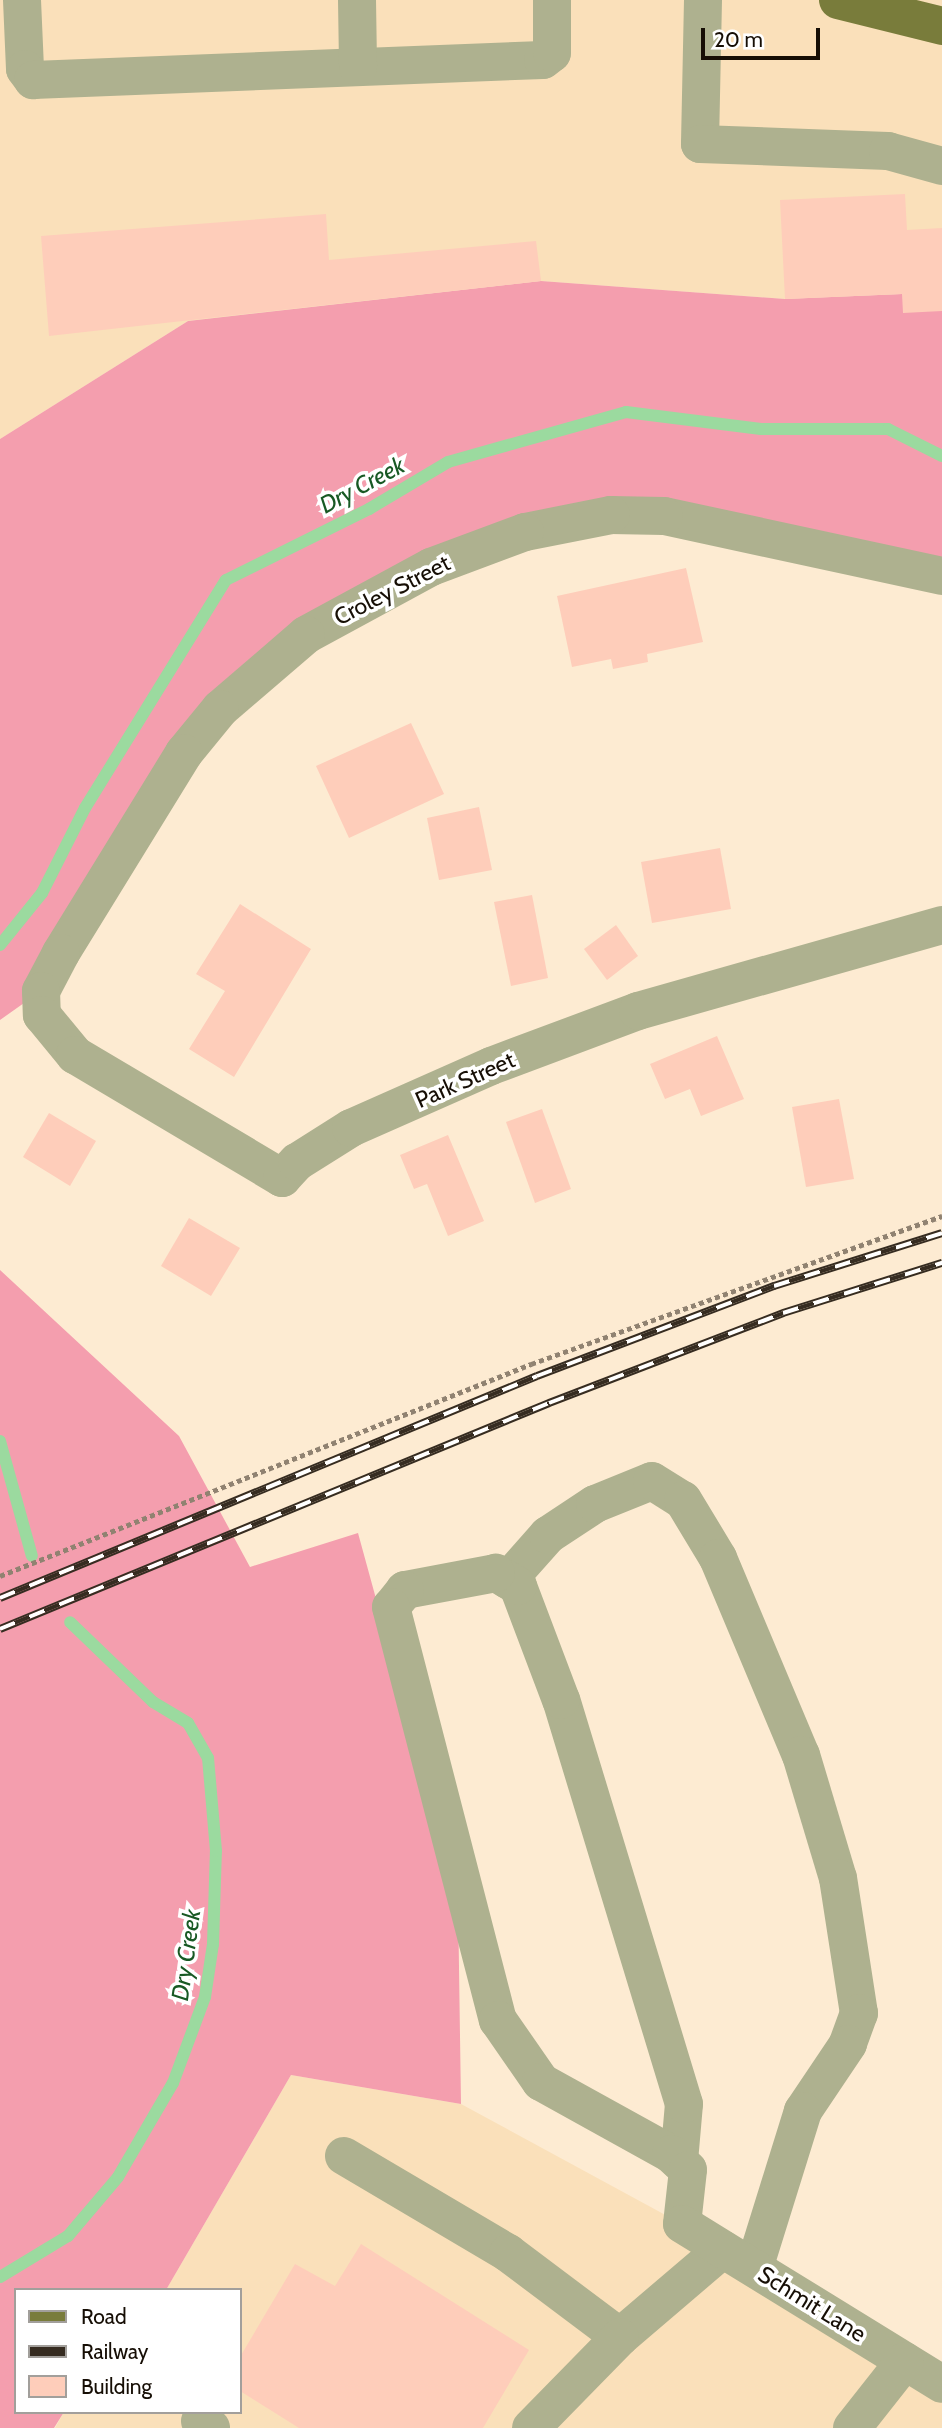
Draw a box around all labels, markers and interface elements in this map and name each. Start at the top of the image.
scale bar [704,14,823,58]
text: 20 m [714,27,763,52]
water label: Dry Creek [315,451,409,519]
street label: Croley Street [329,549,455,631]
street label: Park Street [411,1046,519,1114]
water label: Dry Creek [165,1907,207,2003]
street label: Schmit Lane [753,2260,871,2348]
legend [14,2288,242,2414]
text: Road [81,2304,127,2329]
text: Railway [81,2339,148,2364]
text: Building [81,2374,152,2399]

